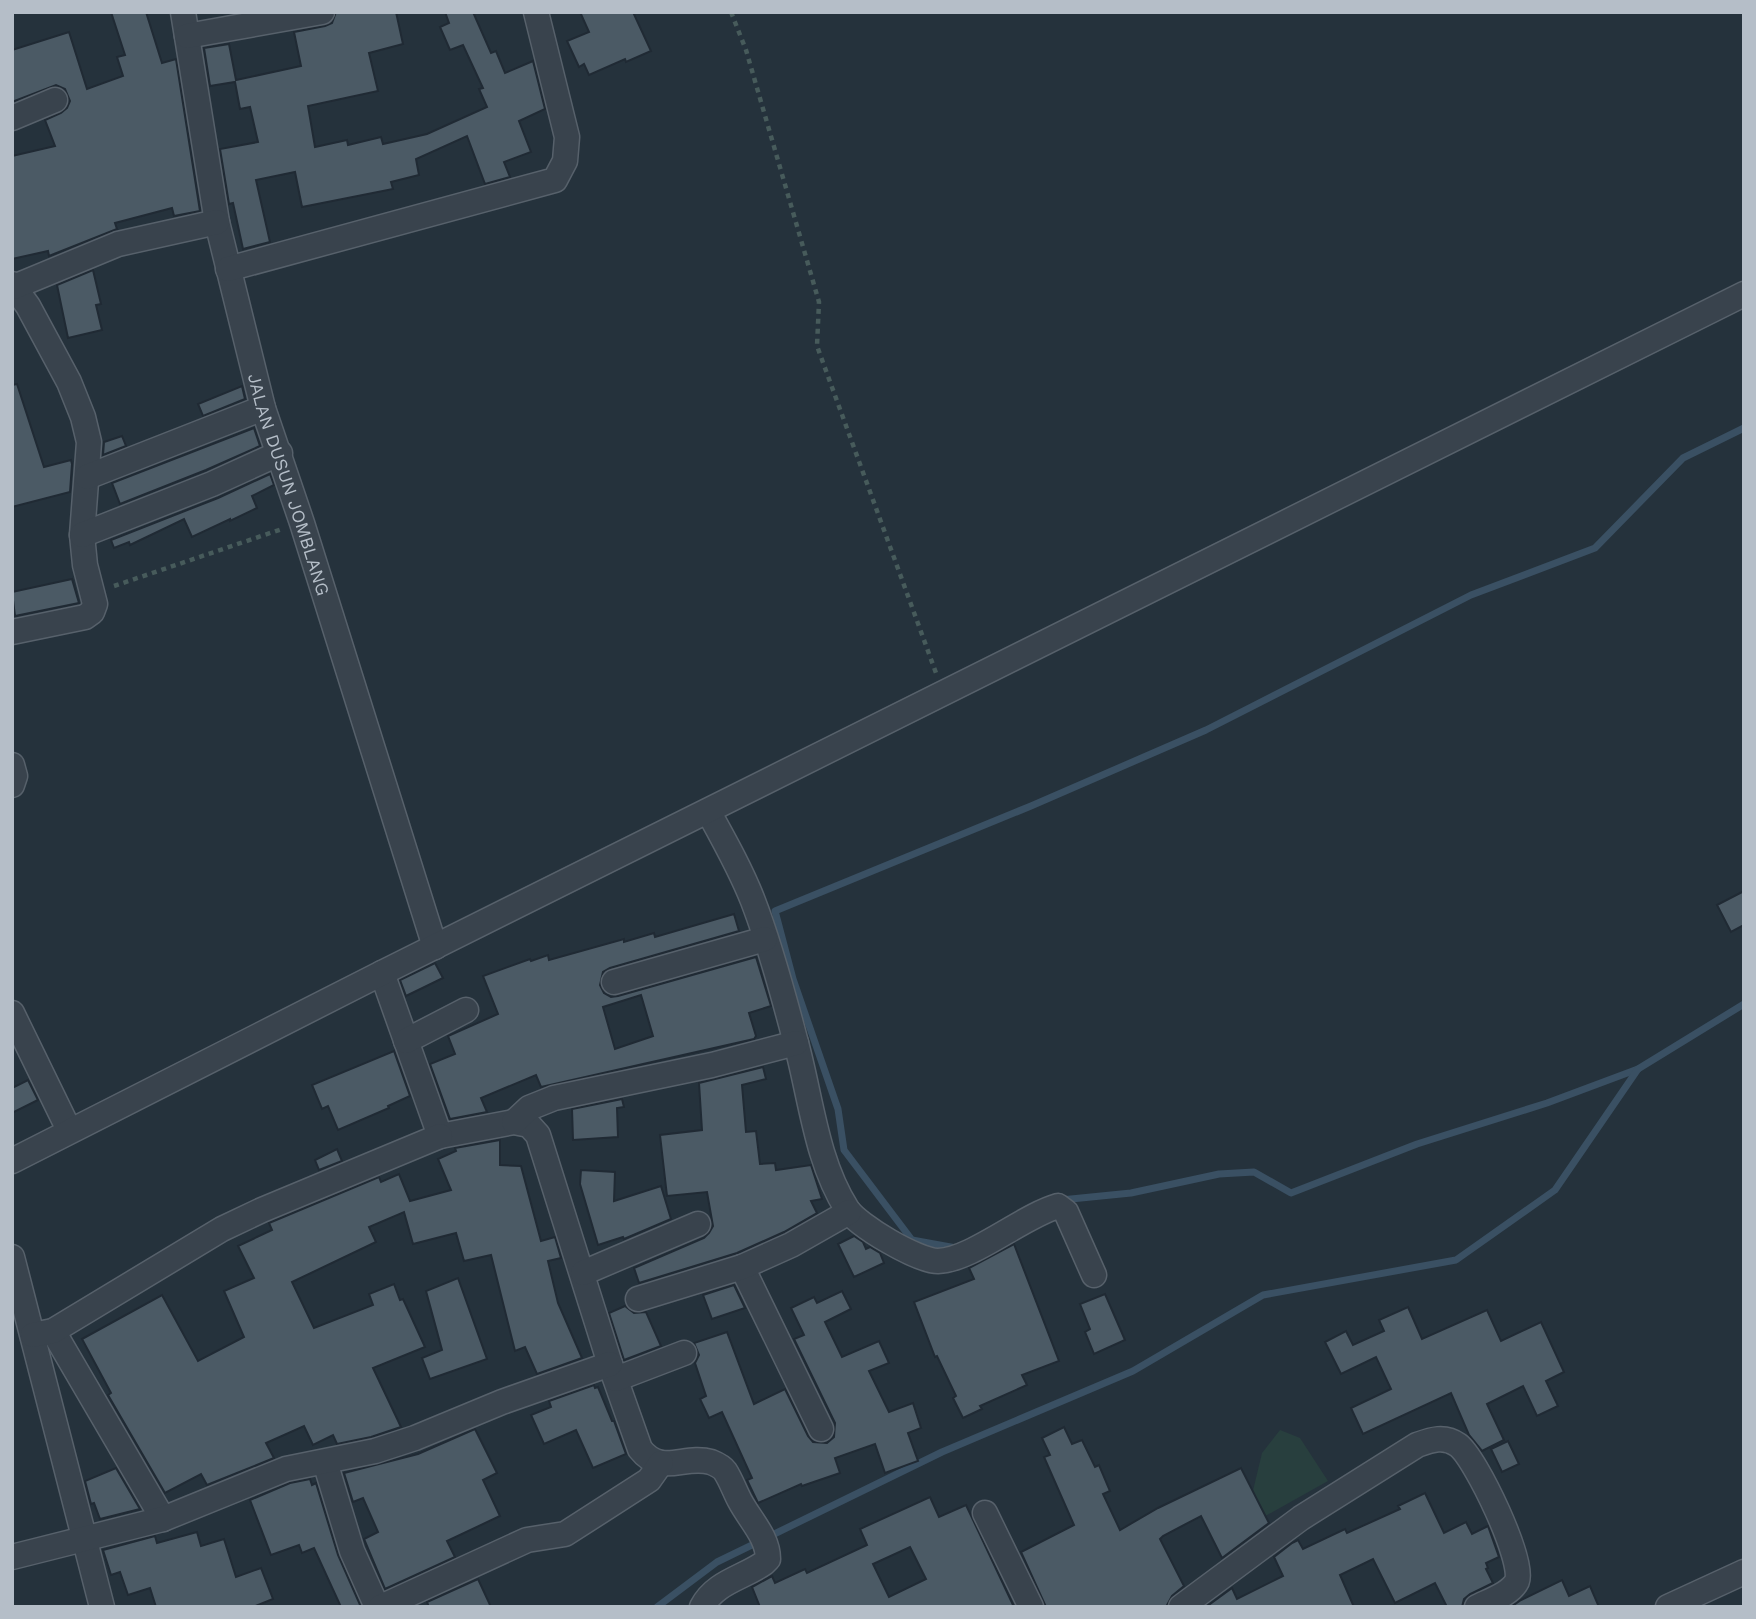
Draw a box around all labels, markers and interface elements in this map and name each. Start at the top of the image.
street label: JALAN DUSUN JOMBLANG [244,371,335,598]

